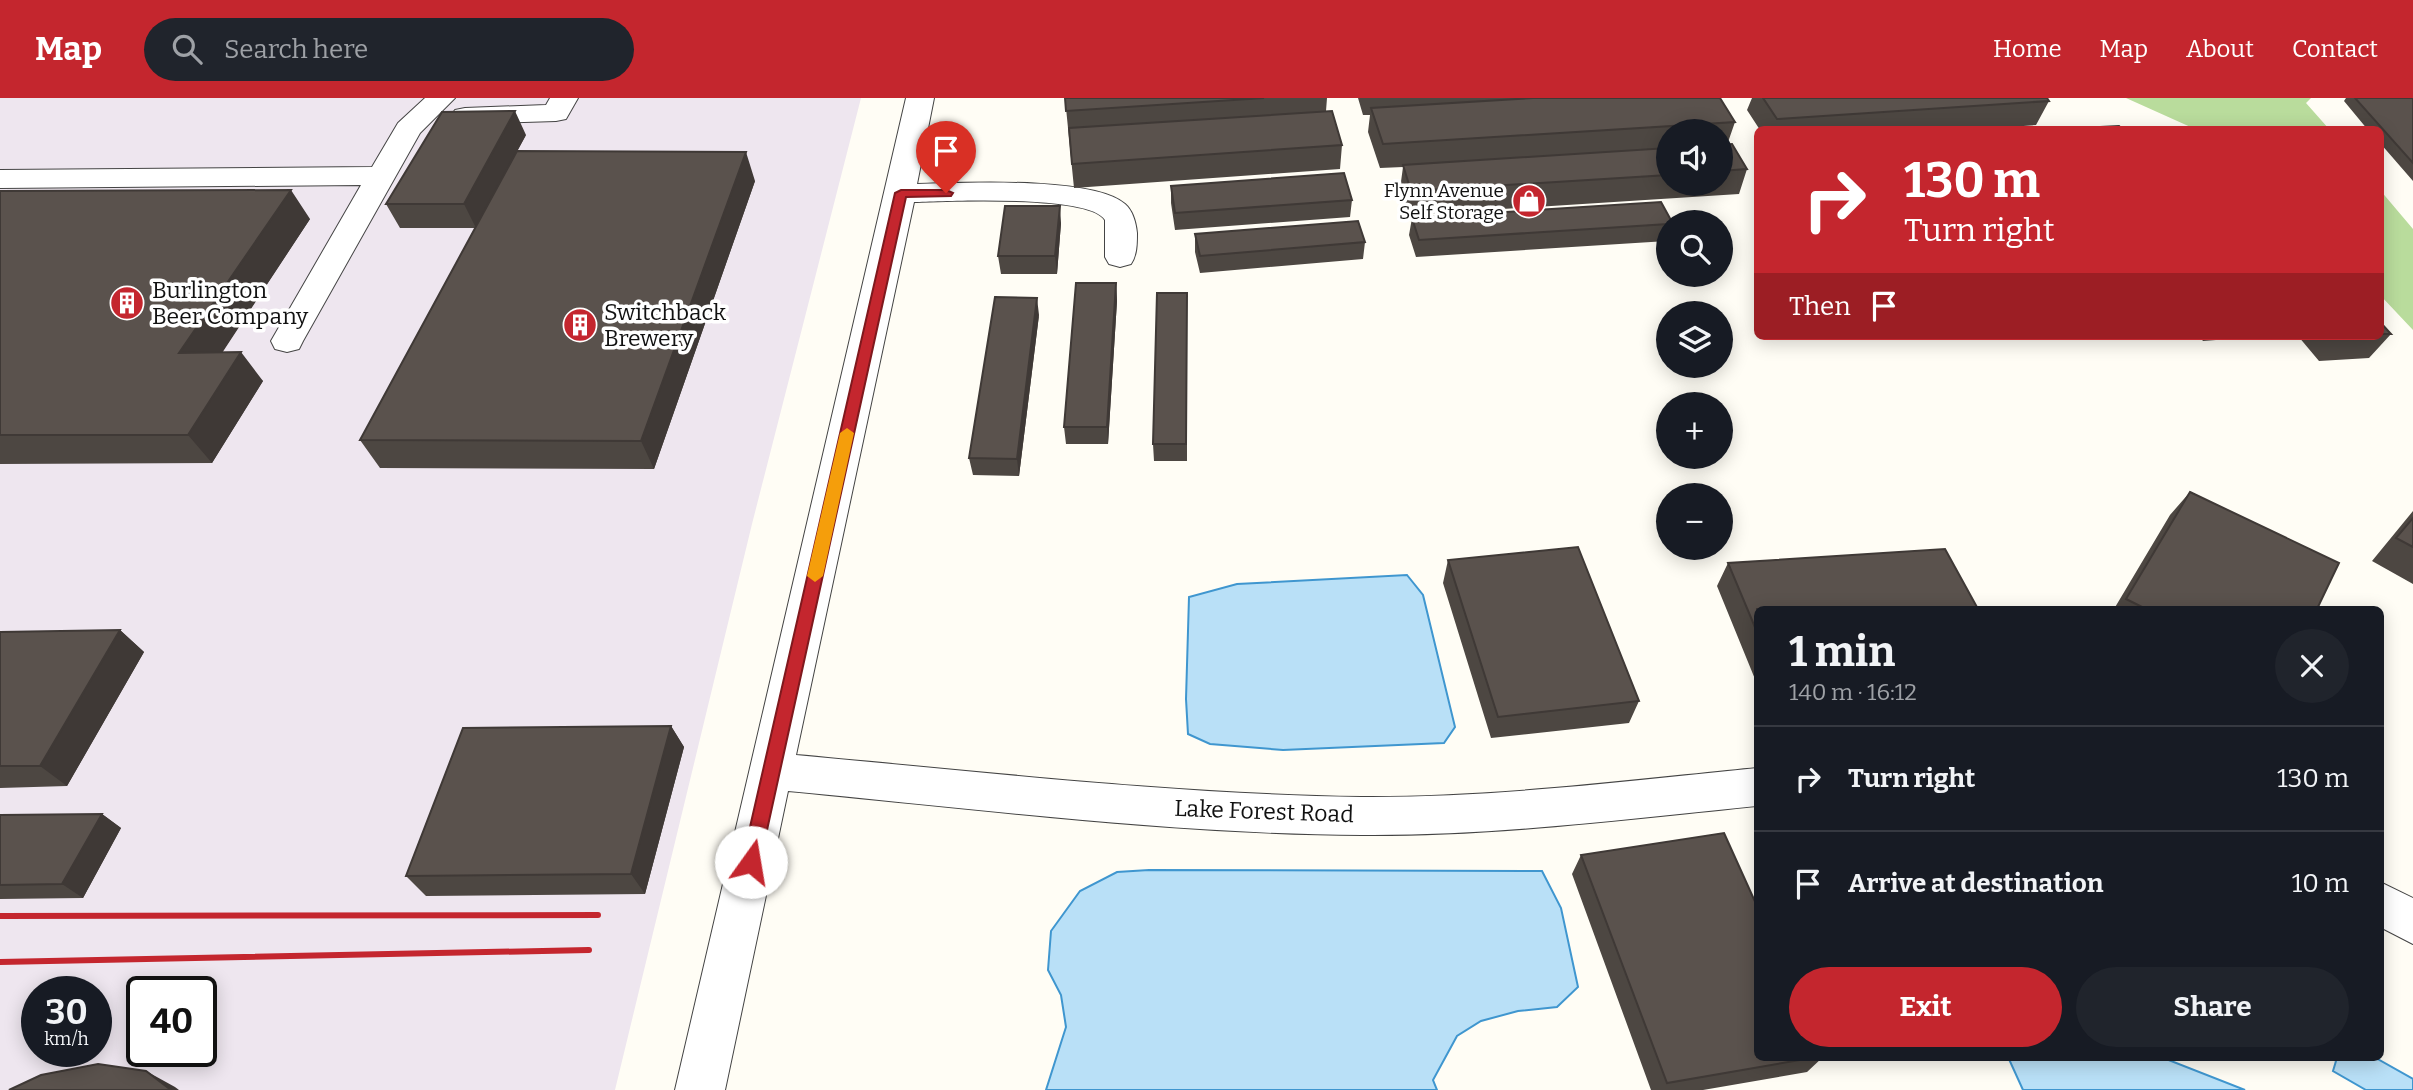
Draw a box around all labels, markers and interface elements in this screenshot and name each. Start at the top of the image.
search box [144,18,634,81]
text: Map [35,29,102,69]
icon: search [168,30,206,68]
text: Search here [224,34,368,65]
text: Home [1993,35,2062,63]
text: Map [2100,35,2148,63]
text: About [2186,35,2254,63]
text: Contact [2292,35,2378,63]
map controls [1656,119,1733,560]
button: sound [1656,119,1733,196]
pin [916,121,976,193]
icon: arrive [927,132,965,170]
text: 130 m [1904,151,2040,210]
icon: right [1789,154,1880,245]
place label: Flynn Avenue Self Storage [1384,179,1504,224]
shop icon: Flynn Avenue Self Storage [1510,182,1548,220]
button: search [1656,210,1733,287]
text: Turn right [1904,211,2055,249]
place label: Burlington Beer Company [152,276,309,330]
building icon: Burlington Beer Company [108,284,146,322]
icon: arrive [1865,287,1903,325]
text: Then [1789,291,1851,322]
place label: Switchback Brewery [604,298,726,352]
button: layers [1656,301,1733,378]
building icon: Switchback Brewery [561,306,599,344]
button: + [1656,392,1733,469]
button: − [1656,483,1733,560]
text: 1 min [1789,627,1895,677]
button: close [2275,629,2349,703]
text: 140 m · 16:12 [1789,678,1917,706]
icon: right [1789,760,1827,798]
text: Turn right [1848,763,1975,794]
text: 130 m [2277,763,2349,794]
street label: Lake Forest Road [1174,794,1355,828]
position arrow [714,825,788,899]
icon: arrive [1789,865,1827,903]
text: Arrive at destination [1848,868,2103,899]
text: 10 m [2292,868,2349,899]
button: Exit [1789,967,2062,1047]
button: Share [2076,967,2349,1047]
speed limit sign: 40 [126,976,217,1067]
text: 30 [45,991,88,1033]
text: km/h [44,1028,89,1050]

